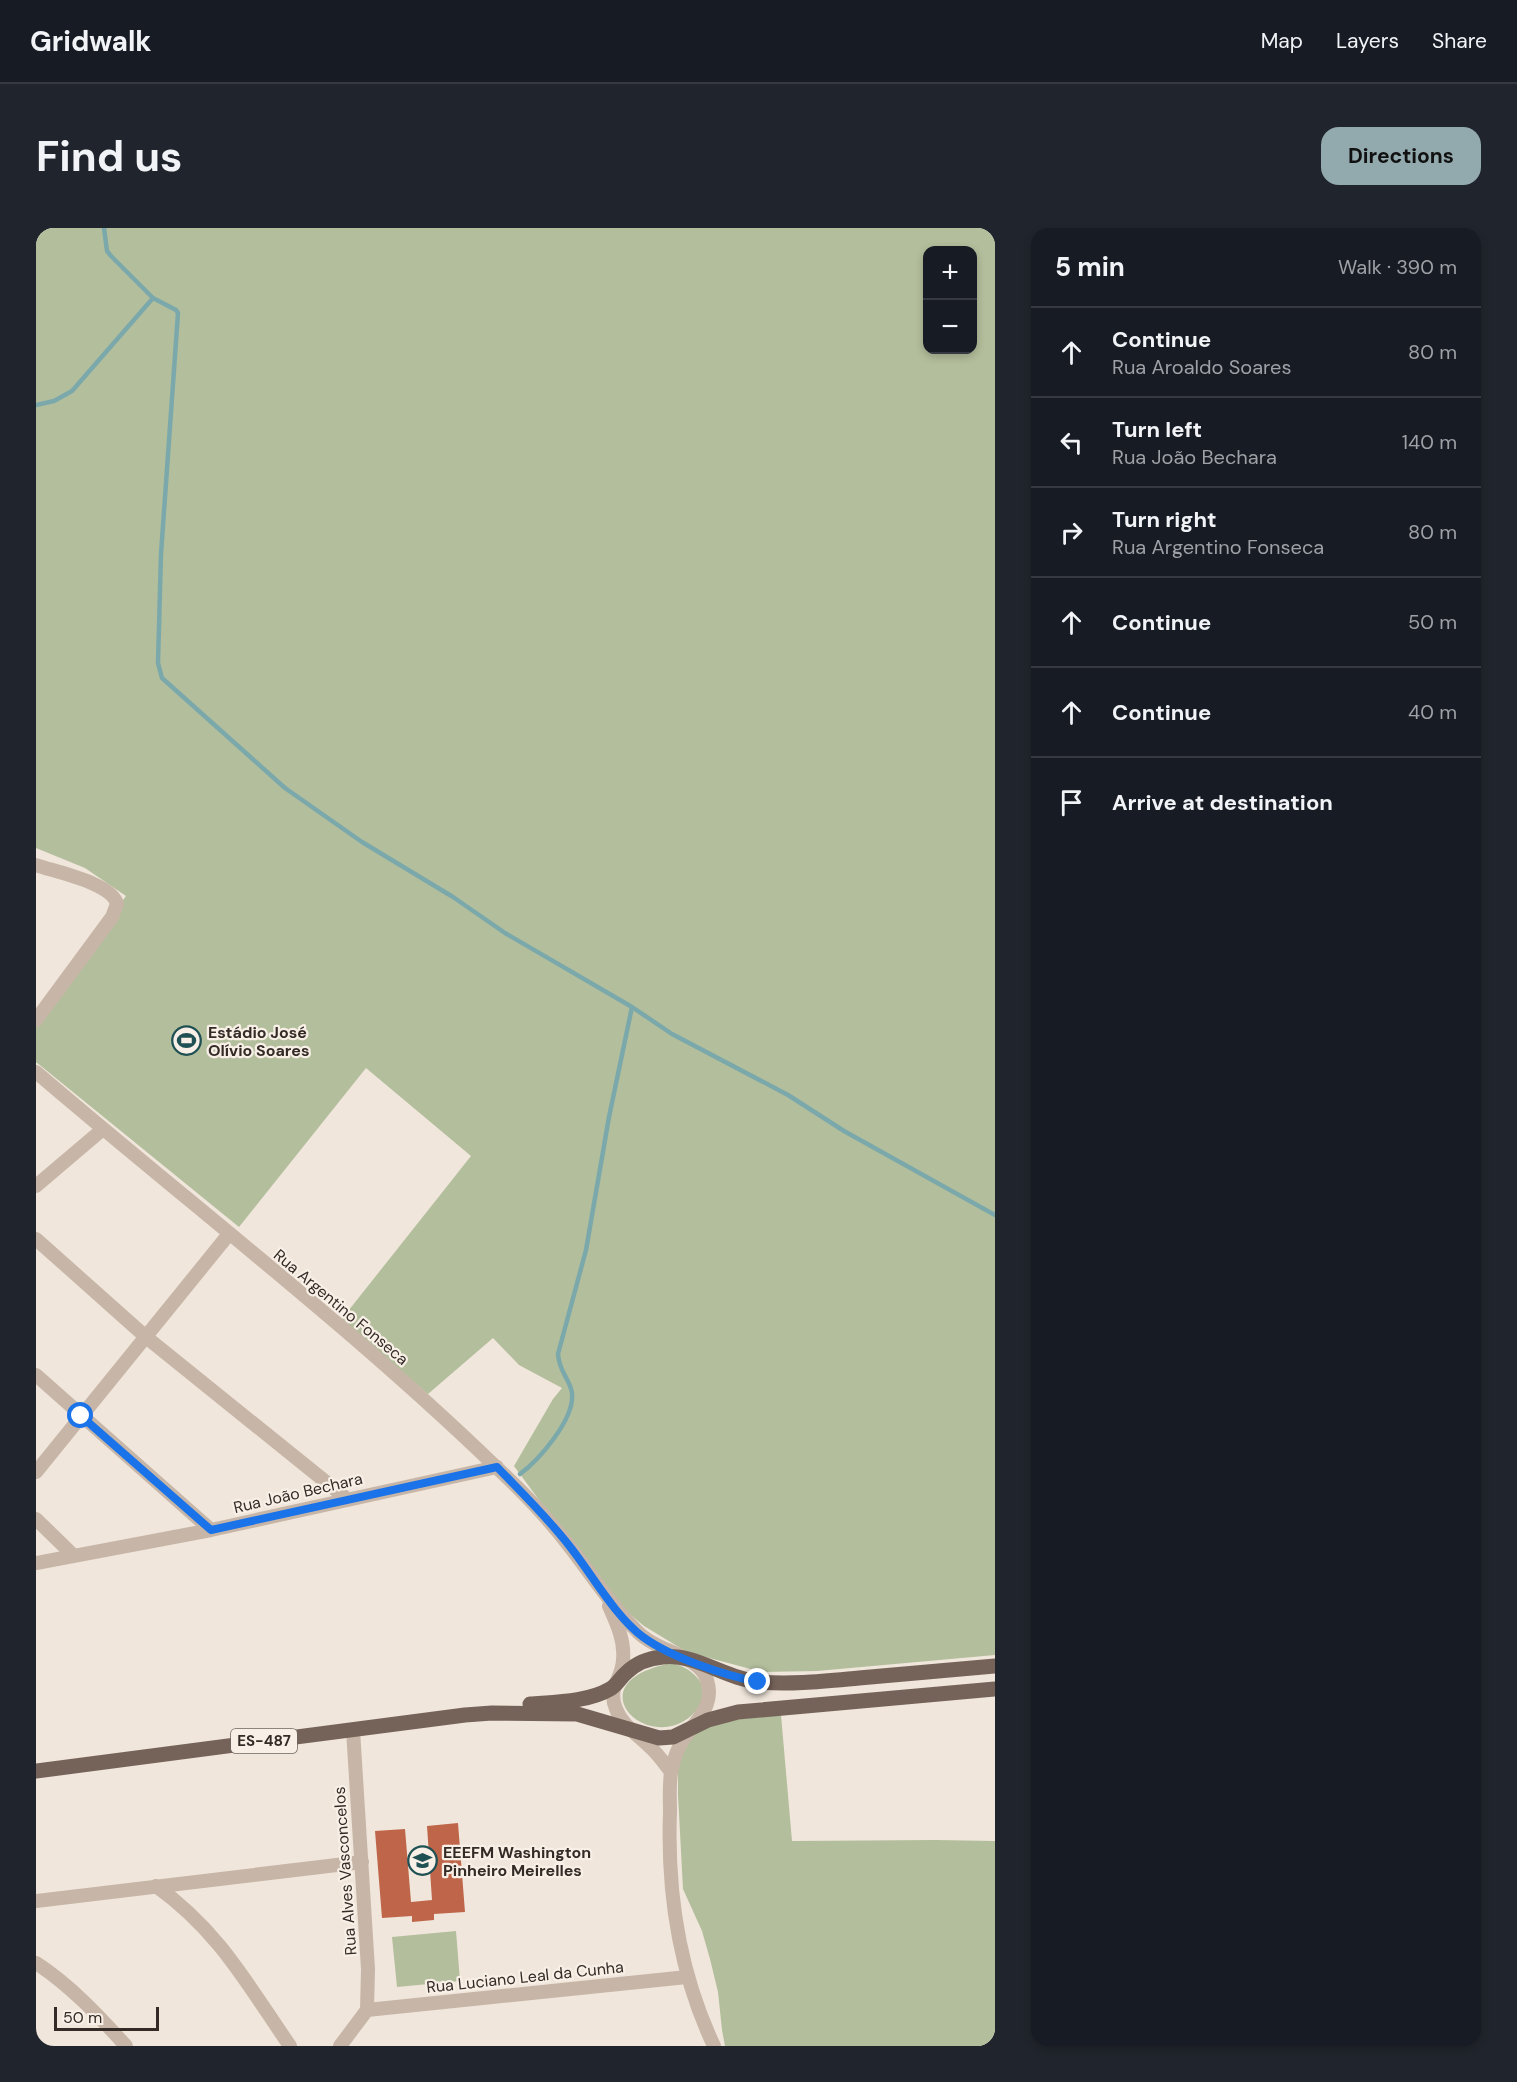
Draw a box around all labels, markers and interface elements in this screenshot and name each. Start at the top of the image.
text: Gridwalk [30,23,152,60]
text: Map [1261,27,1303,55]
text: Layers [1336,27,1399,55]
text: Share [1432,27,1487,55]
button: Directions [1321,127,1481,185]
text: Find us [36,129,182,184]
map controls [923,246,977,354]
button: + [923,246,977,300]
text: 5 min [1055,250,1125,284]
text: Walk · 390 m [1338,254,1457,280]
button: − [923,300,977,354]
text: Continue [1112,325,1211,354]
icon: ahead [1055,336,1088,369]
text: 80 m [1408,339,1457,365]
text: Rua Aroaldo Soares [1112,354,1292,380]
text: Turn left [1112,415,1202,444]
icon: left [1055,426,1088,459]
text: 140 m [1402,429,1457,455]
text: Rua João Bechara [1112,444,1277,470]
text: Turn right [1112,505,1217,534]
icon: right [1055,516,1088,549]
text: 80 m [1408,519,1457,545]
text: Rua Argentino Fonseca [1112,534,1324,560]
icon: ahead [1055,606,1088,639]
text: Continue [1112,608,1211,637]
text: 50 m [1408,609,1457,635]
icon: ahead [1055,696,1088,729]
text: Continue [1112,698,1211,727]
text: 40 m [1408,699,1457,725]
icon: arrive [1055,786,1088,819]
text: Arrive at destination [1112,788,1333,817]
place label: Estádio José Olívio Soares [208,1022,309,1061]
sports icon: Estádio José Olívio Soares [171,1025,203,1057]
street label: Rua Argentino Fonseca [269,1244,413,1370]
route start [67,1402,93,1428]
street label: Rua João Bechara [231,1468,365,1518]
route end [744,1668,770,1694]
road number: ES-487 [231,1729,297,1753]
street label: Rua Alves Vasconcelos [329,1786,361,1956]
place label: EEEFM Washington Pinheiro Meirelles [443,1842,591,1881]
school or university icon: EEEFM Washington Pinheiro Meirelles [406,1845,438,1877]
street label: Rua Luciano Leal da Cunha [425,1956,625,1998]
scale bar [54,2004,159,2032]
text: 50 m [63,2007,102,2028]

